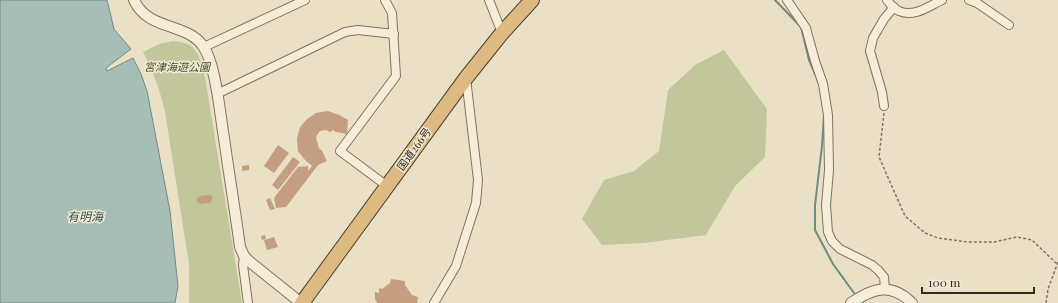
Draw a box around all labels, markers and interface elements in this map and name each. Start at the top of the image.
park label: 宮津海遊公園 [144,59,212,74]
street label: 国道266号 [393,124,434,173]
water label: 有明海 [67,208,105,224]
scale bar [922,269,1034,295]
text: 100 m [928,274,961,290]

